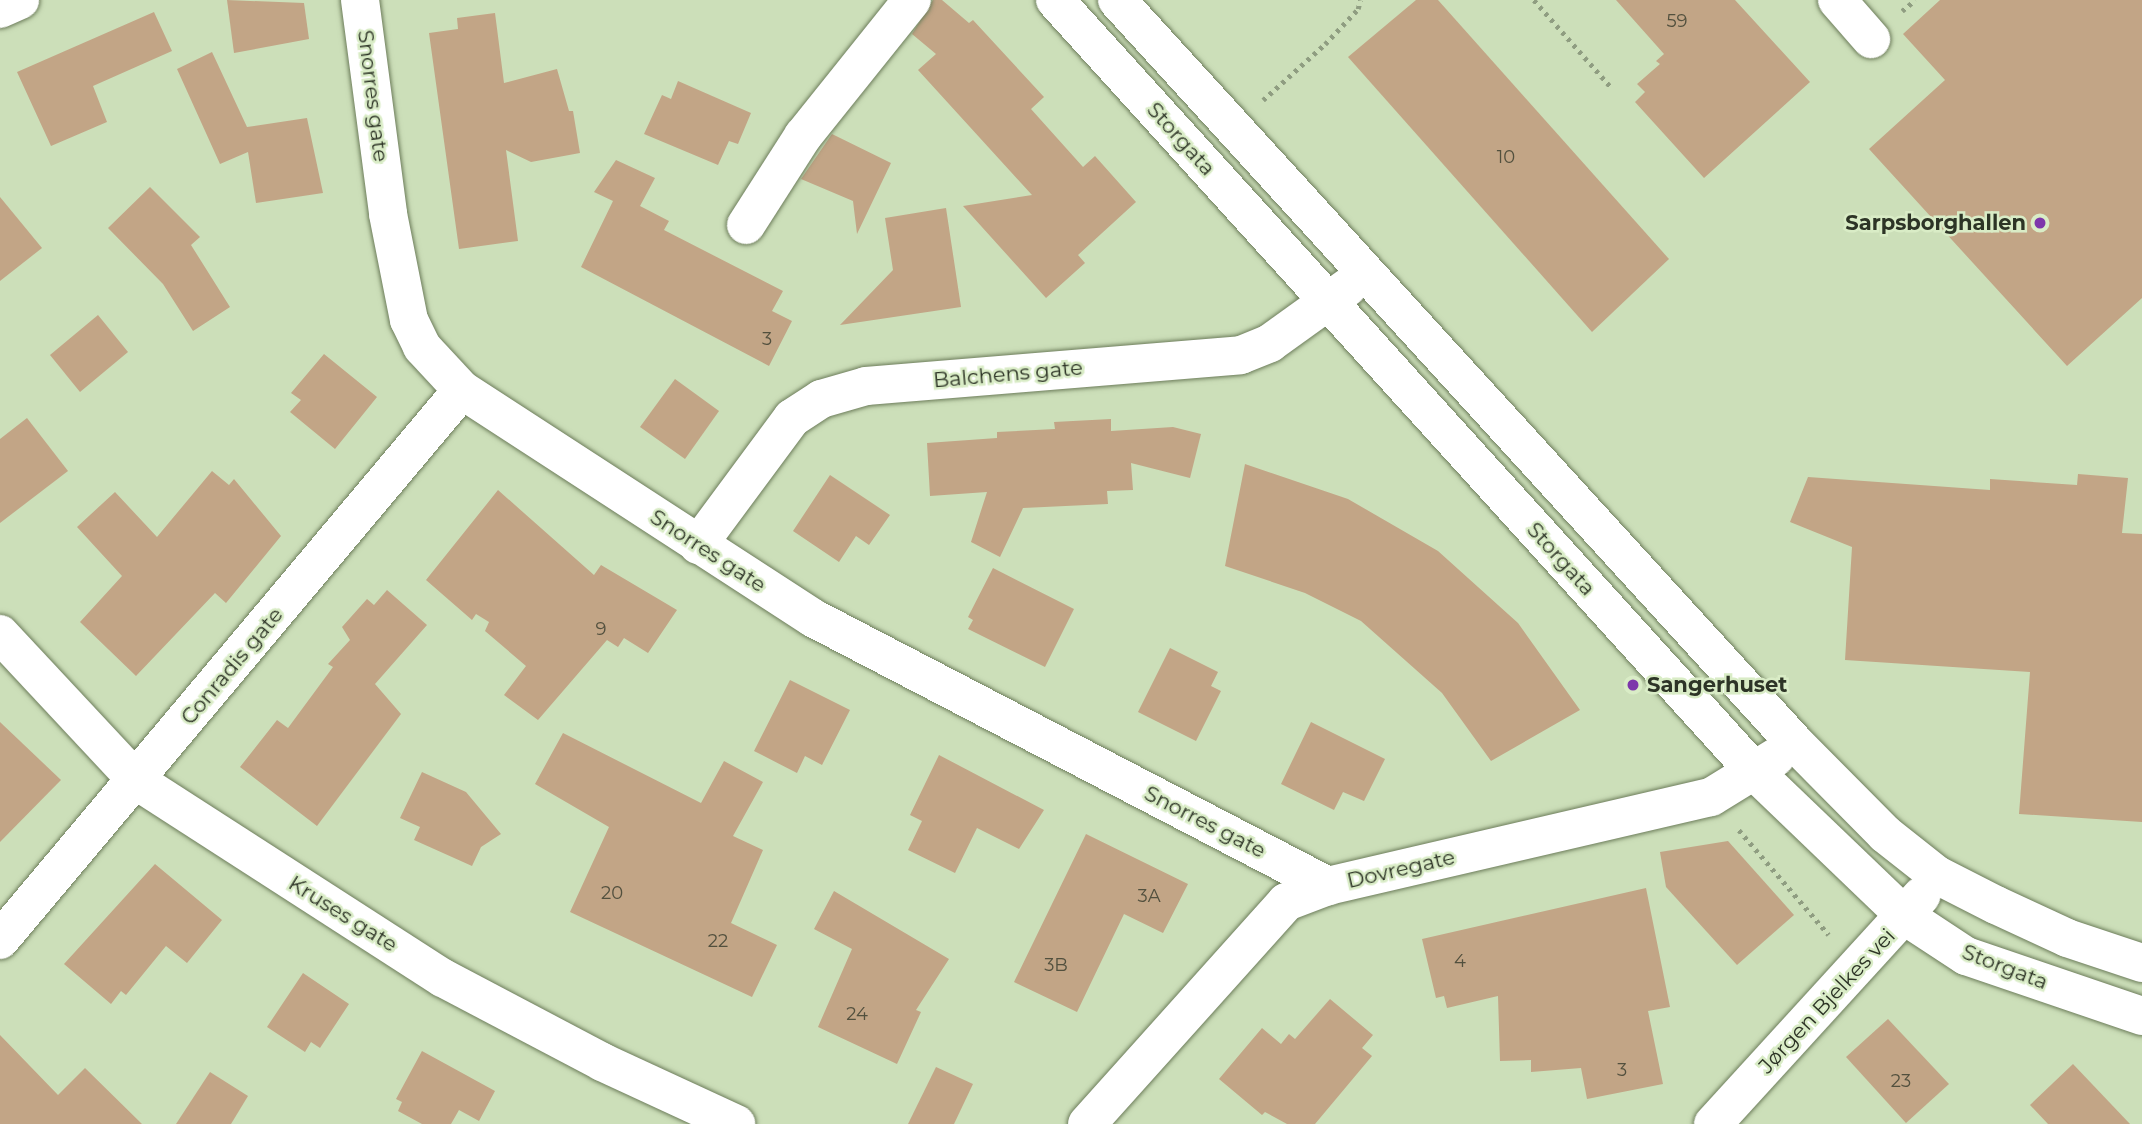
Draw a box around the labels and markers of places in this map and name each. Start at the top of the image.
place label: Sarpsborghallen [1845,210,2026,236]
marker: Sarpsborghallen [2032,215,2048,231]
place label: Sangerhuset [1647,672,1787,698]
marker: Sangerhuset [1625,677,1641,693]

